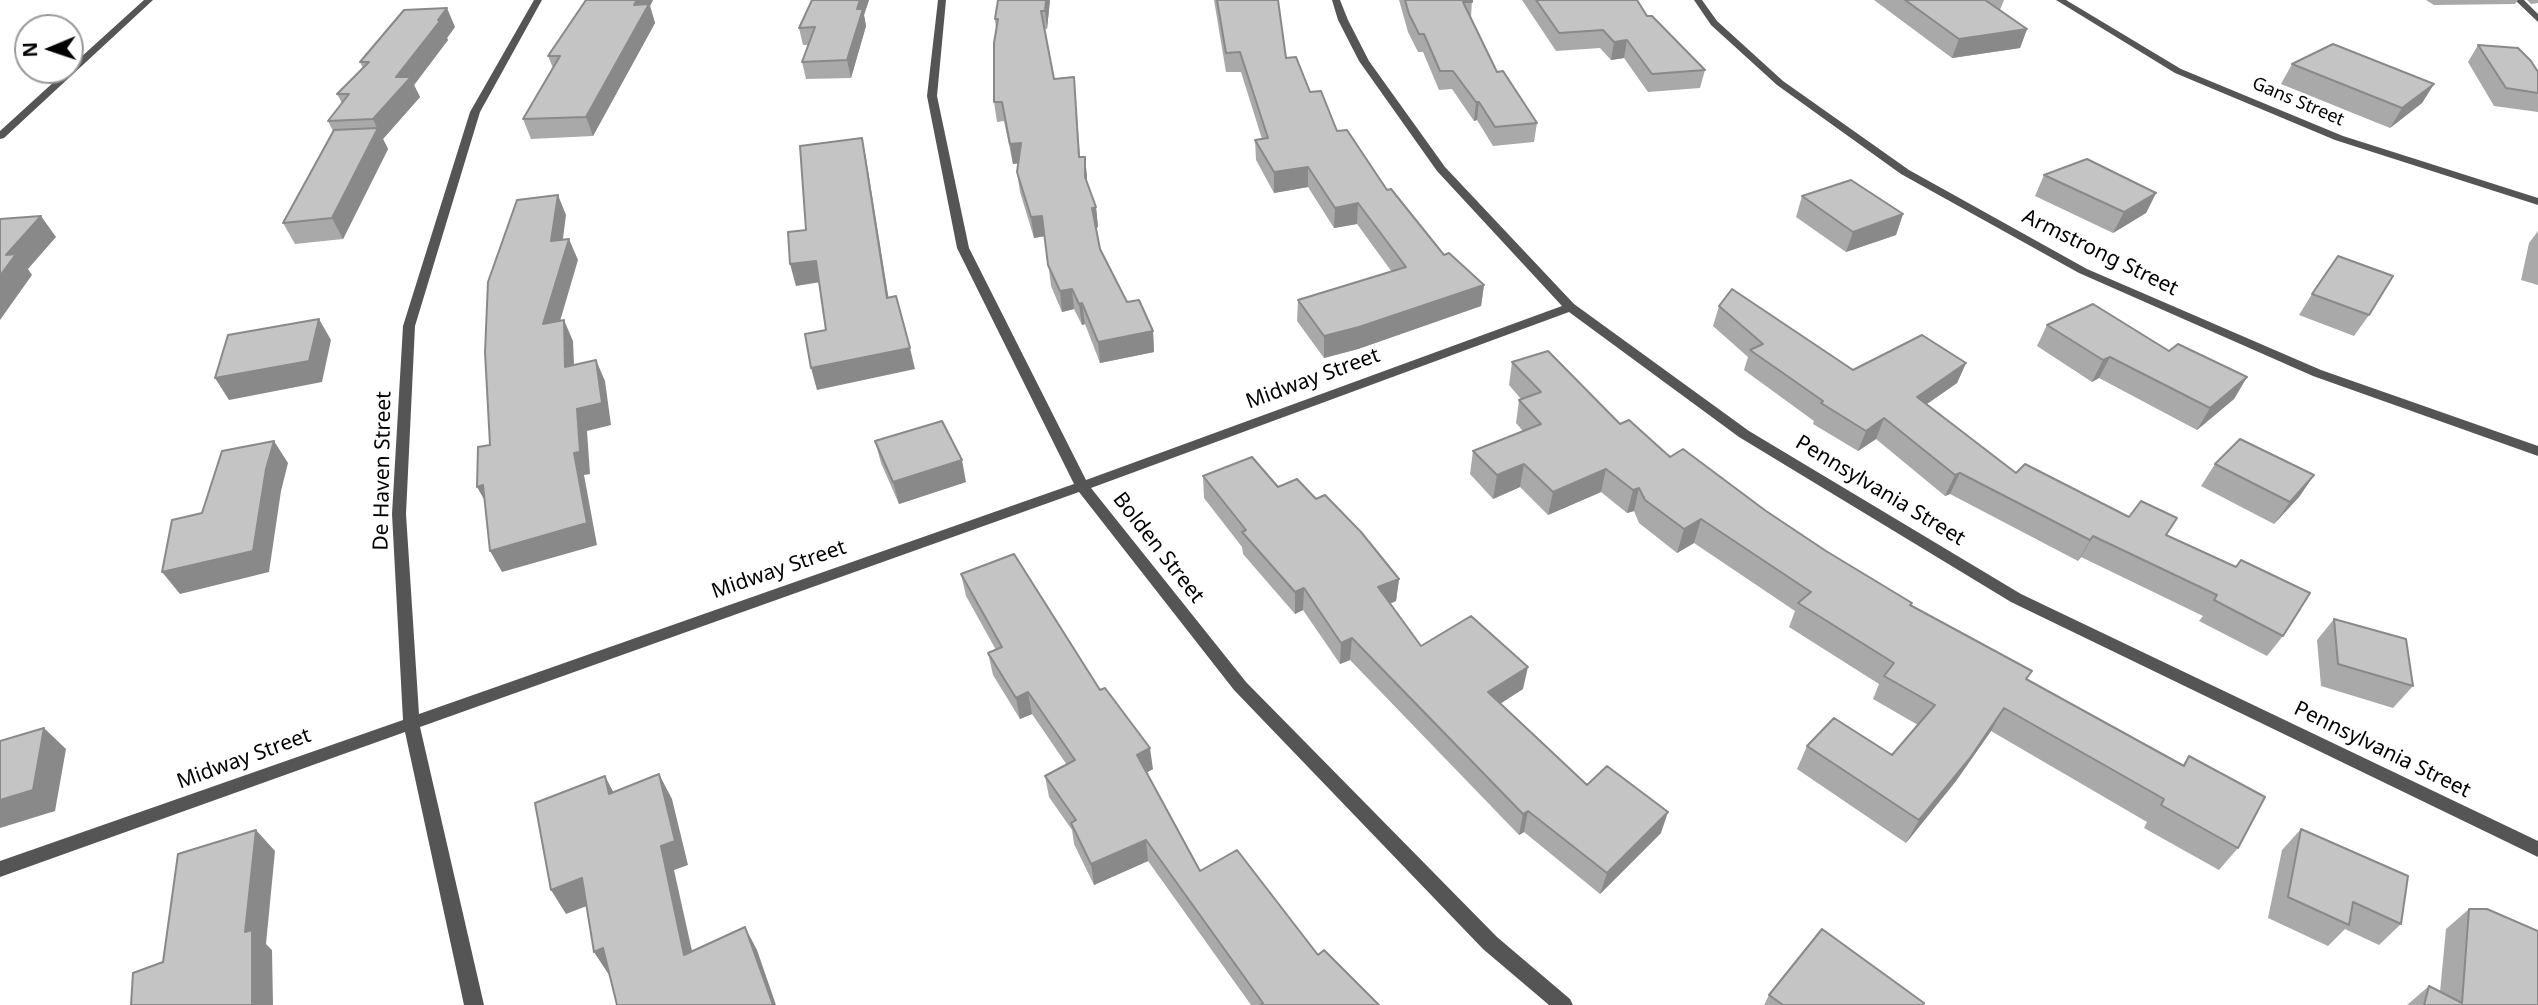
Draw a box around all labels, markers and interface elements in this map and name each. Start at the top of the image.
north arrow [14,14,84,84]
text: N [17,41,43,58]
street label: Gans Street [2249,73,2347,131]
street label: Armstrong Street [2018,204,2182,302]
street label: Midway Street [1243,343,1383,415]
street label: De Haven Street [369,391,397,551]
street label: Pennsylvania Street [1791,430,1969,552]
street label: Bolden Street [1107,488,1209,608]
street label: Midway Street [708,535,850,605]
street label: Pennsylvania Street [2290,696,2474,804]
street label: Midway Street [174,723,314,795]

